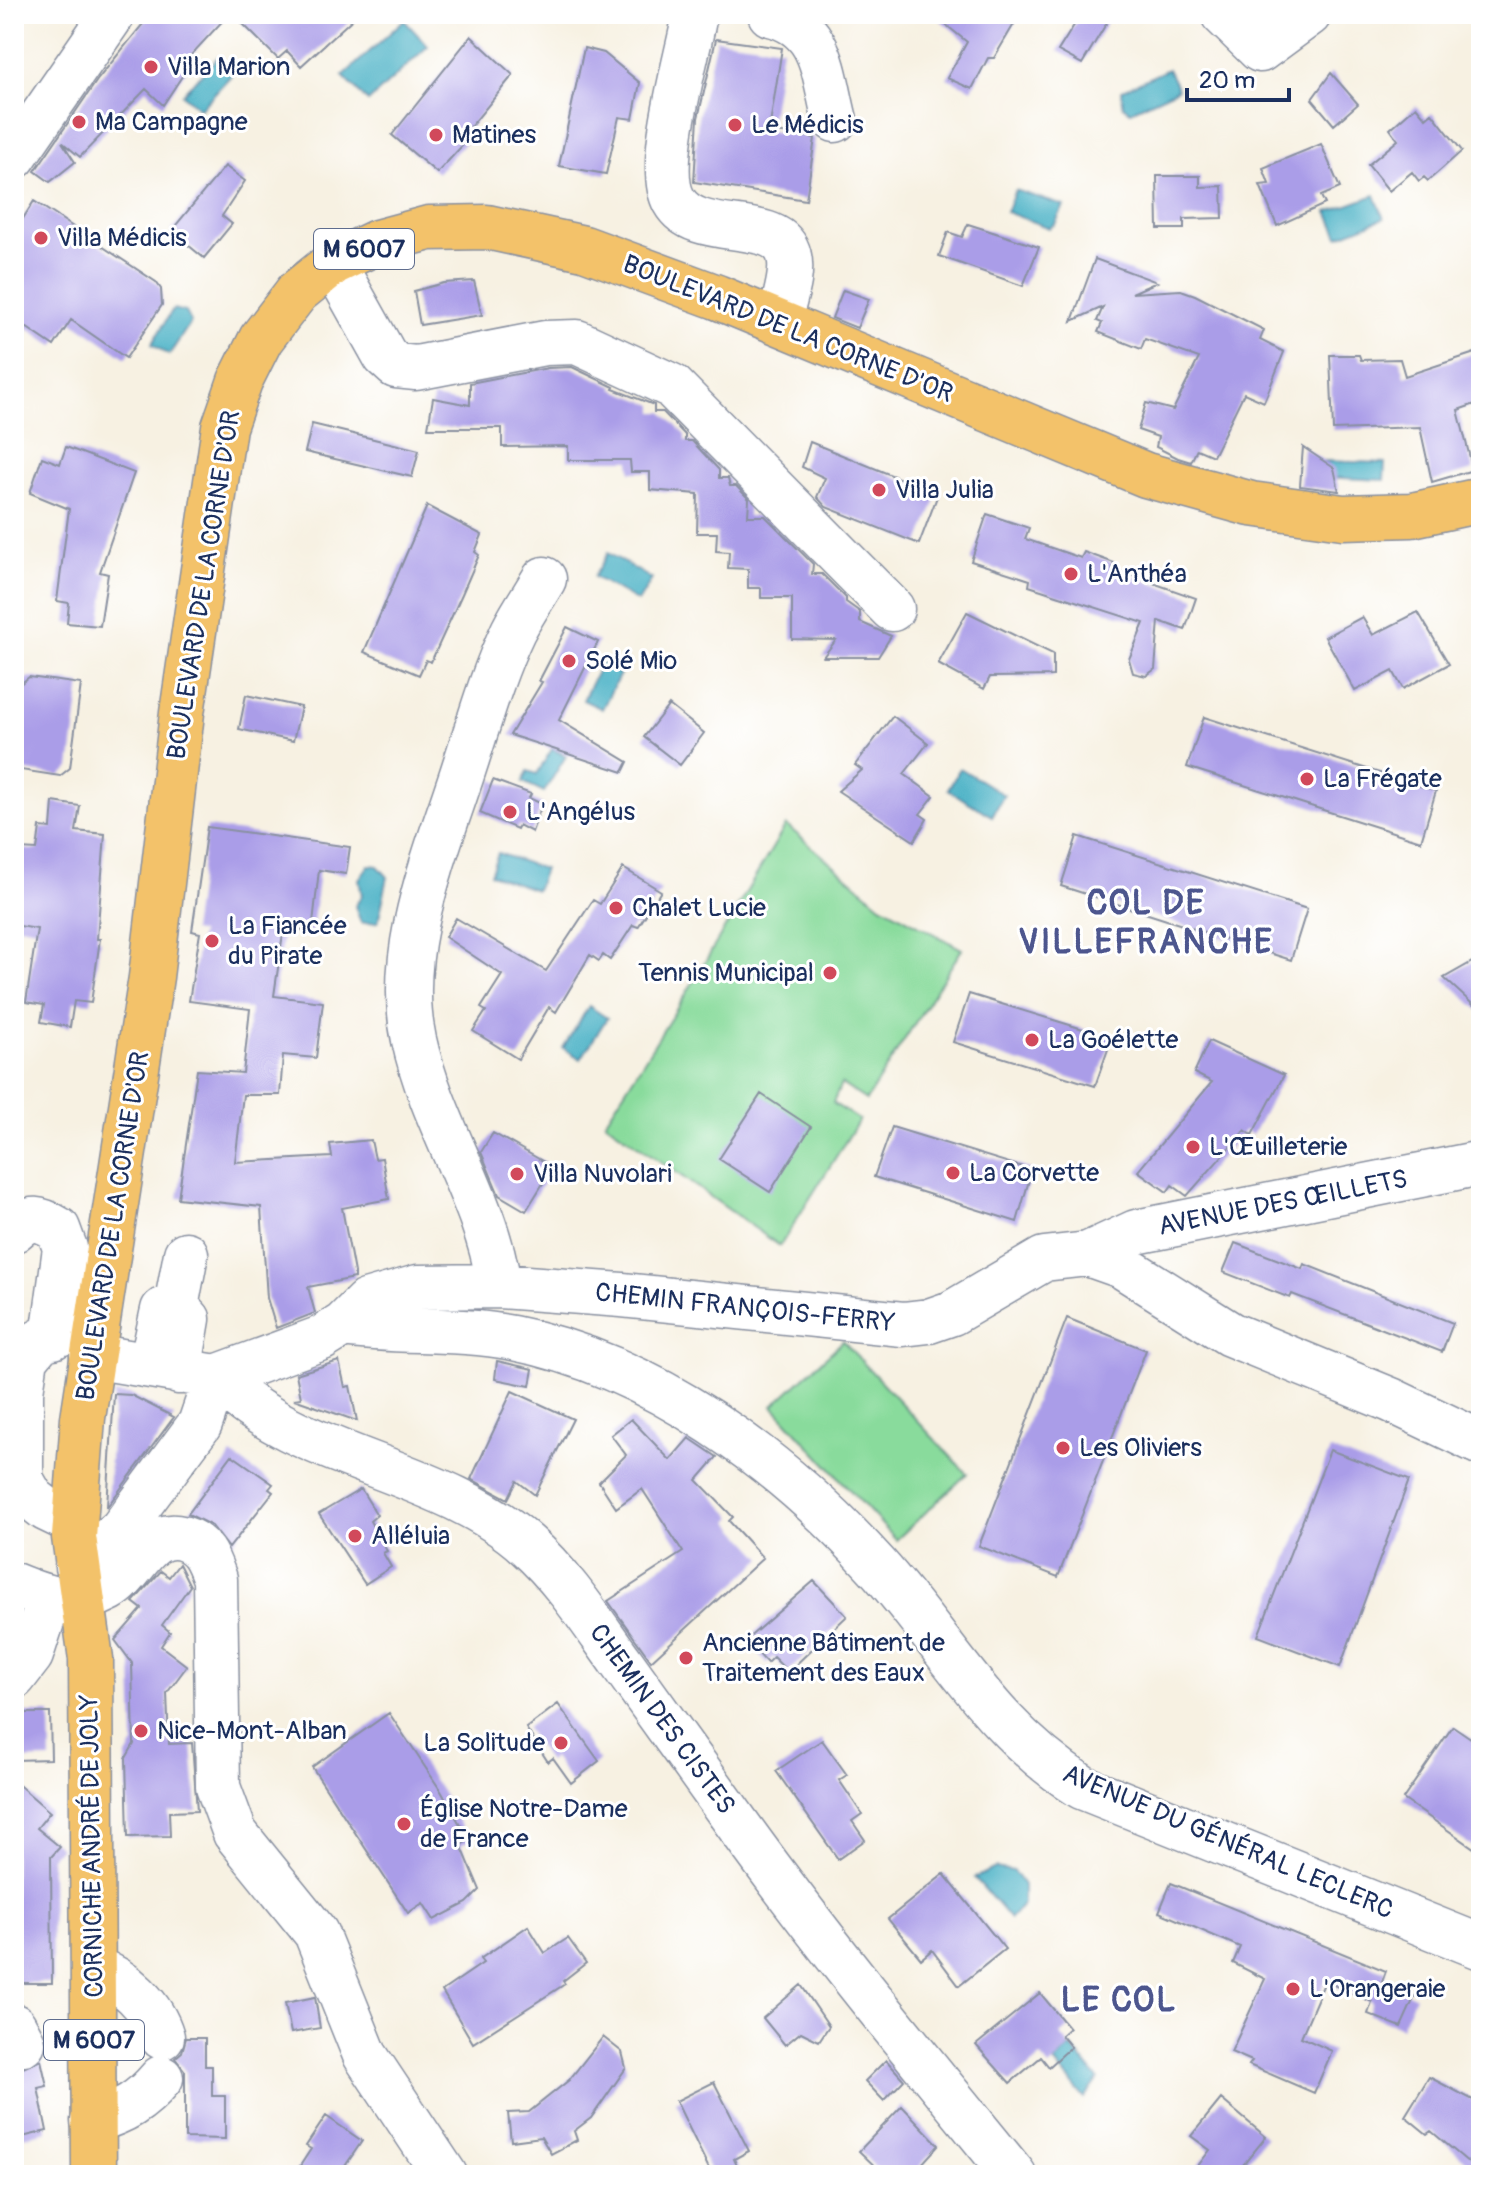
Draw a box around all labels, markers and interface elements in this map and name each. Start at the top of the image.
place label: Villa Marion [167,51,290,83]
scale bar [1187,52,1289,102]
marker: Villa Marion [142,58,160,76]
text: 20 m [1199,66,1255,95]
place label: Ma Campagne [95,106,248,138]
place label: Le Médicis [751,109,864,141]
marker: Ma Campagne [70,113,88,131]
marker: Le Médicis [726,116,744,134]
place label: Matines [452,119,536,151]
marker: Matines [427,126,445,144]
place label: Villa Médicis [57,222,187,254]
marker: Villa Médicis [32,229,50,247]
road number: M 6007 [314,229,414,269]
street label: BOULEVARD DE LA CORNE D'OR [618,248,958,410]
street label: BOULEVARD DE LA CORNE D'OR [161,408,247,762]
place label: Villa Julia [895,474,994,506]
marker: Villa Julia [870,481,888,499]
place label: L'Anthéa [1087,558,1187,590]
marker: L'Anthéa [1062,565,1080,583]
place label: Solé Mio [585,645,677,677]
marker: Solé Mio [560,652,578,670]
place label: La Frégate [1323,763,1442,795]
marker: La Frégate [1298,770,1316,788]
place label: L'Angélus [526,796,636,828]
marker: L'Angélus [501,803,519,821]
district label: COL DE VILLEFRANCHE [1018,882,1274,964]
place label: Chalet Lucie [632,892,766,924]
marker: Chalet Lucie [607,899,625,917]
place label: La Fiancée du Pirate [228,910,347,972]
marker: La Fiancée du Pirate [203,932,221,950]
place label: Tennis Municipal [638,957,814,989]
marker: Tennis Municipal [821,964,839,982]
place label: La Goélette [1048,1024,1178,1056]
marker: La Goélette [1023,1031,1041,1049]
street label: BOULEVARD DE LA CORNE D'OR [70,1049,156,1403]
place label: L'Œuilleterie [1209,1131,1348,1163]
marker: L'Œuilleterie [1184,1138,1202,1156]
place label: La Corvette [969,1157,1099,1189]
place label: Villa Nuvolari [533,1158,672,1190]
street label: AVENUE DES ŒILLETS [1156,1163,1410,1243]
marker: La Corvette [944,1164,962,1182]
marker: Villa Nuvolari [508,1165,526,1183]
street label: CHEMIN FRANÇOIS-FERRY [594,1276,896,1340]
place label: Les Oliviers [1079,1432,1202,1464]
marker: Les Oliviers [1054,1439,1072,1457]
place label: Alléluia [371,1520,450,1552]
marker: Alléluia [346,1527,364,1545]
street label: CHEMIN DES CISTES [582,1618,742,1820]
place label: Ancienne Bâtiment de Traitement des Eaux [702,1627,945,1689]
marker: Ancienne Bâtiment de Traitement des Eaux [677,1649,695,1667]
street label: CORNICHE ANDRÉ DE JOLY [73,1694,111,1998]
place label: Nice-Mont-Alban [157,1715,347,1747]
marker: Nice-Mont-Alban [132,1722,150,1740]
place label: La Solitude [423,1727,545,1759]
marker: La Solitude [552,1734,570,1752]
street label: AVENUE DU GÉNÉRAL LECLERC [1058,1758,1398,1926]
place label: Église Notre-Dame de France [420,1793,628,1855]
marker: Église Notre-Dame de France [395,1815,413,1833]
place label: L'Orangeraie [1309,1973,1446,2005]
district label: LE COL [1061,1979,1177,2022]
marker: L'Orangeraie [1284,1980,1302,1998]
road number: M 6007 [44,2020,144,2060]

